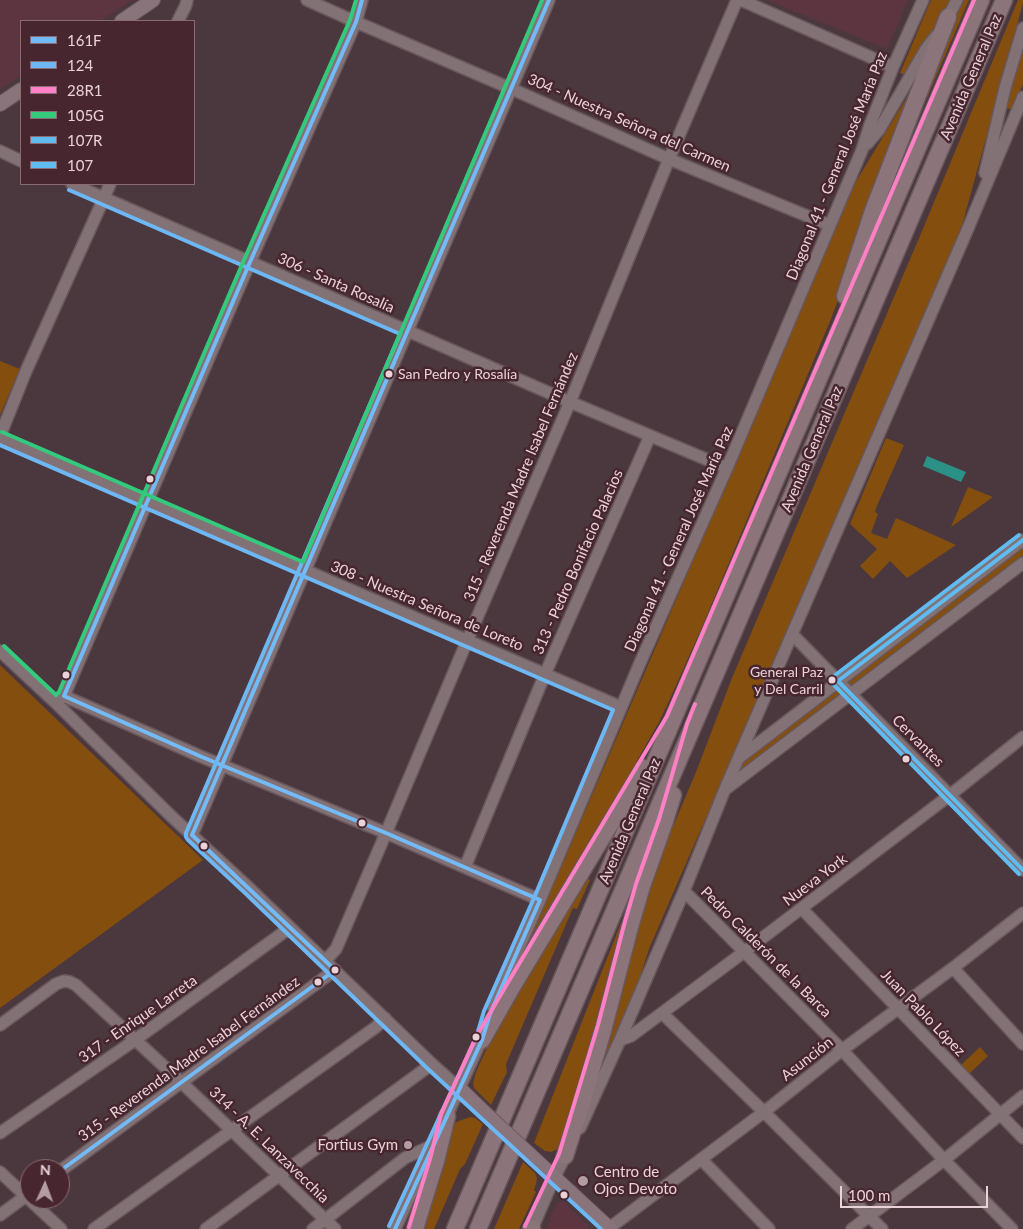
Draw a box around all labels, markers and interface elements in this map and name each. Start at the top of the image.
street label: Avenida General Paz [936,11,1006,143]
legend [20,20,195,185]
text: 161F [67,31,102,49]
street label: Diagonal 41 - General José María Paz [783,49,891,283]
text: 124 [67,56,93,74]
street label: 304 - Nuestra Señora del Carmen [525,70,733,176]
text: 28R1 [67,81,103,99]
text: 105G [67,106,104,124]
text: 107R [67,131,103,149]
text: 107 [67,156,93,174]
street label: 306 - Santa Rosalía [275,249,397,317]
street label: 315 - Reverenda Madre Isabel Fernández [460,350,582,604]
place label: San Pedro y Rosalía [398,366,517,382]
marker: San Pedro y Rosalía [384,369,394,379]
street label: Avenida General Paz [777,383,847,515]
street label: Diagonal 41 - General José María Paz [621,423,737,655]
street label: 313 - Pedro Bonifacio Palacios [529,467,627,657]
unlabelled marker [145,474,155,484]
street label: 308 - Nuestra Señora de Loreto [328,557,526,655]
place label: General Paz y Del Carril [750,664,823,696]
unlabelled marker [61,670,71,680]
marker: General Paz y Del Carril [827,675,837,685]
street label: Cervantes [888,711,948,771]
unlabelled marker [901,754,911,764]
street label: Avenida General Paz [595,755,665,887]
unlabelled marker [357,818,367,828]
unlabelled marker [199,841,209,851]
street label: Nueva York [779,850,851,910]
street label: Pedro Calderón de la Barca [697,883,835,1021]
unlabelled marker [330,965,340,975]
street label: Juan Pablo López [877,966,969,1060]
street label: 317 - Enrique Larreta [75,971,201,1067]
street label: 315 - Reverenda Madre Isabel Fernández [75,973,303,1145]
unlabelled marker [313,977,323,987]
unlabelled marker [471,1032,481,1042]
street label: Asunción [777,1033,837,1085]
street label: 314 - A. E. Lanzavecchia [205,1083,333,1207]
place label: Fortius Gym [318,1136,398,1154]
marker: Fortius Gym [402,1139,414,1151]
north arrow [20,1159,70,1209]
text: N [40,1161,51,1178]
place label: Centro de Ojos Devoto [594,1163,677,1198]
marker: Centro de Ojos Devoto [576,1174,590,1188]
scale bar [843,1176,990,1208]
text: 100 m [848,1186,890,1204]
unlabelled marker [559,1190,569,1200]

